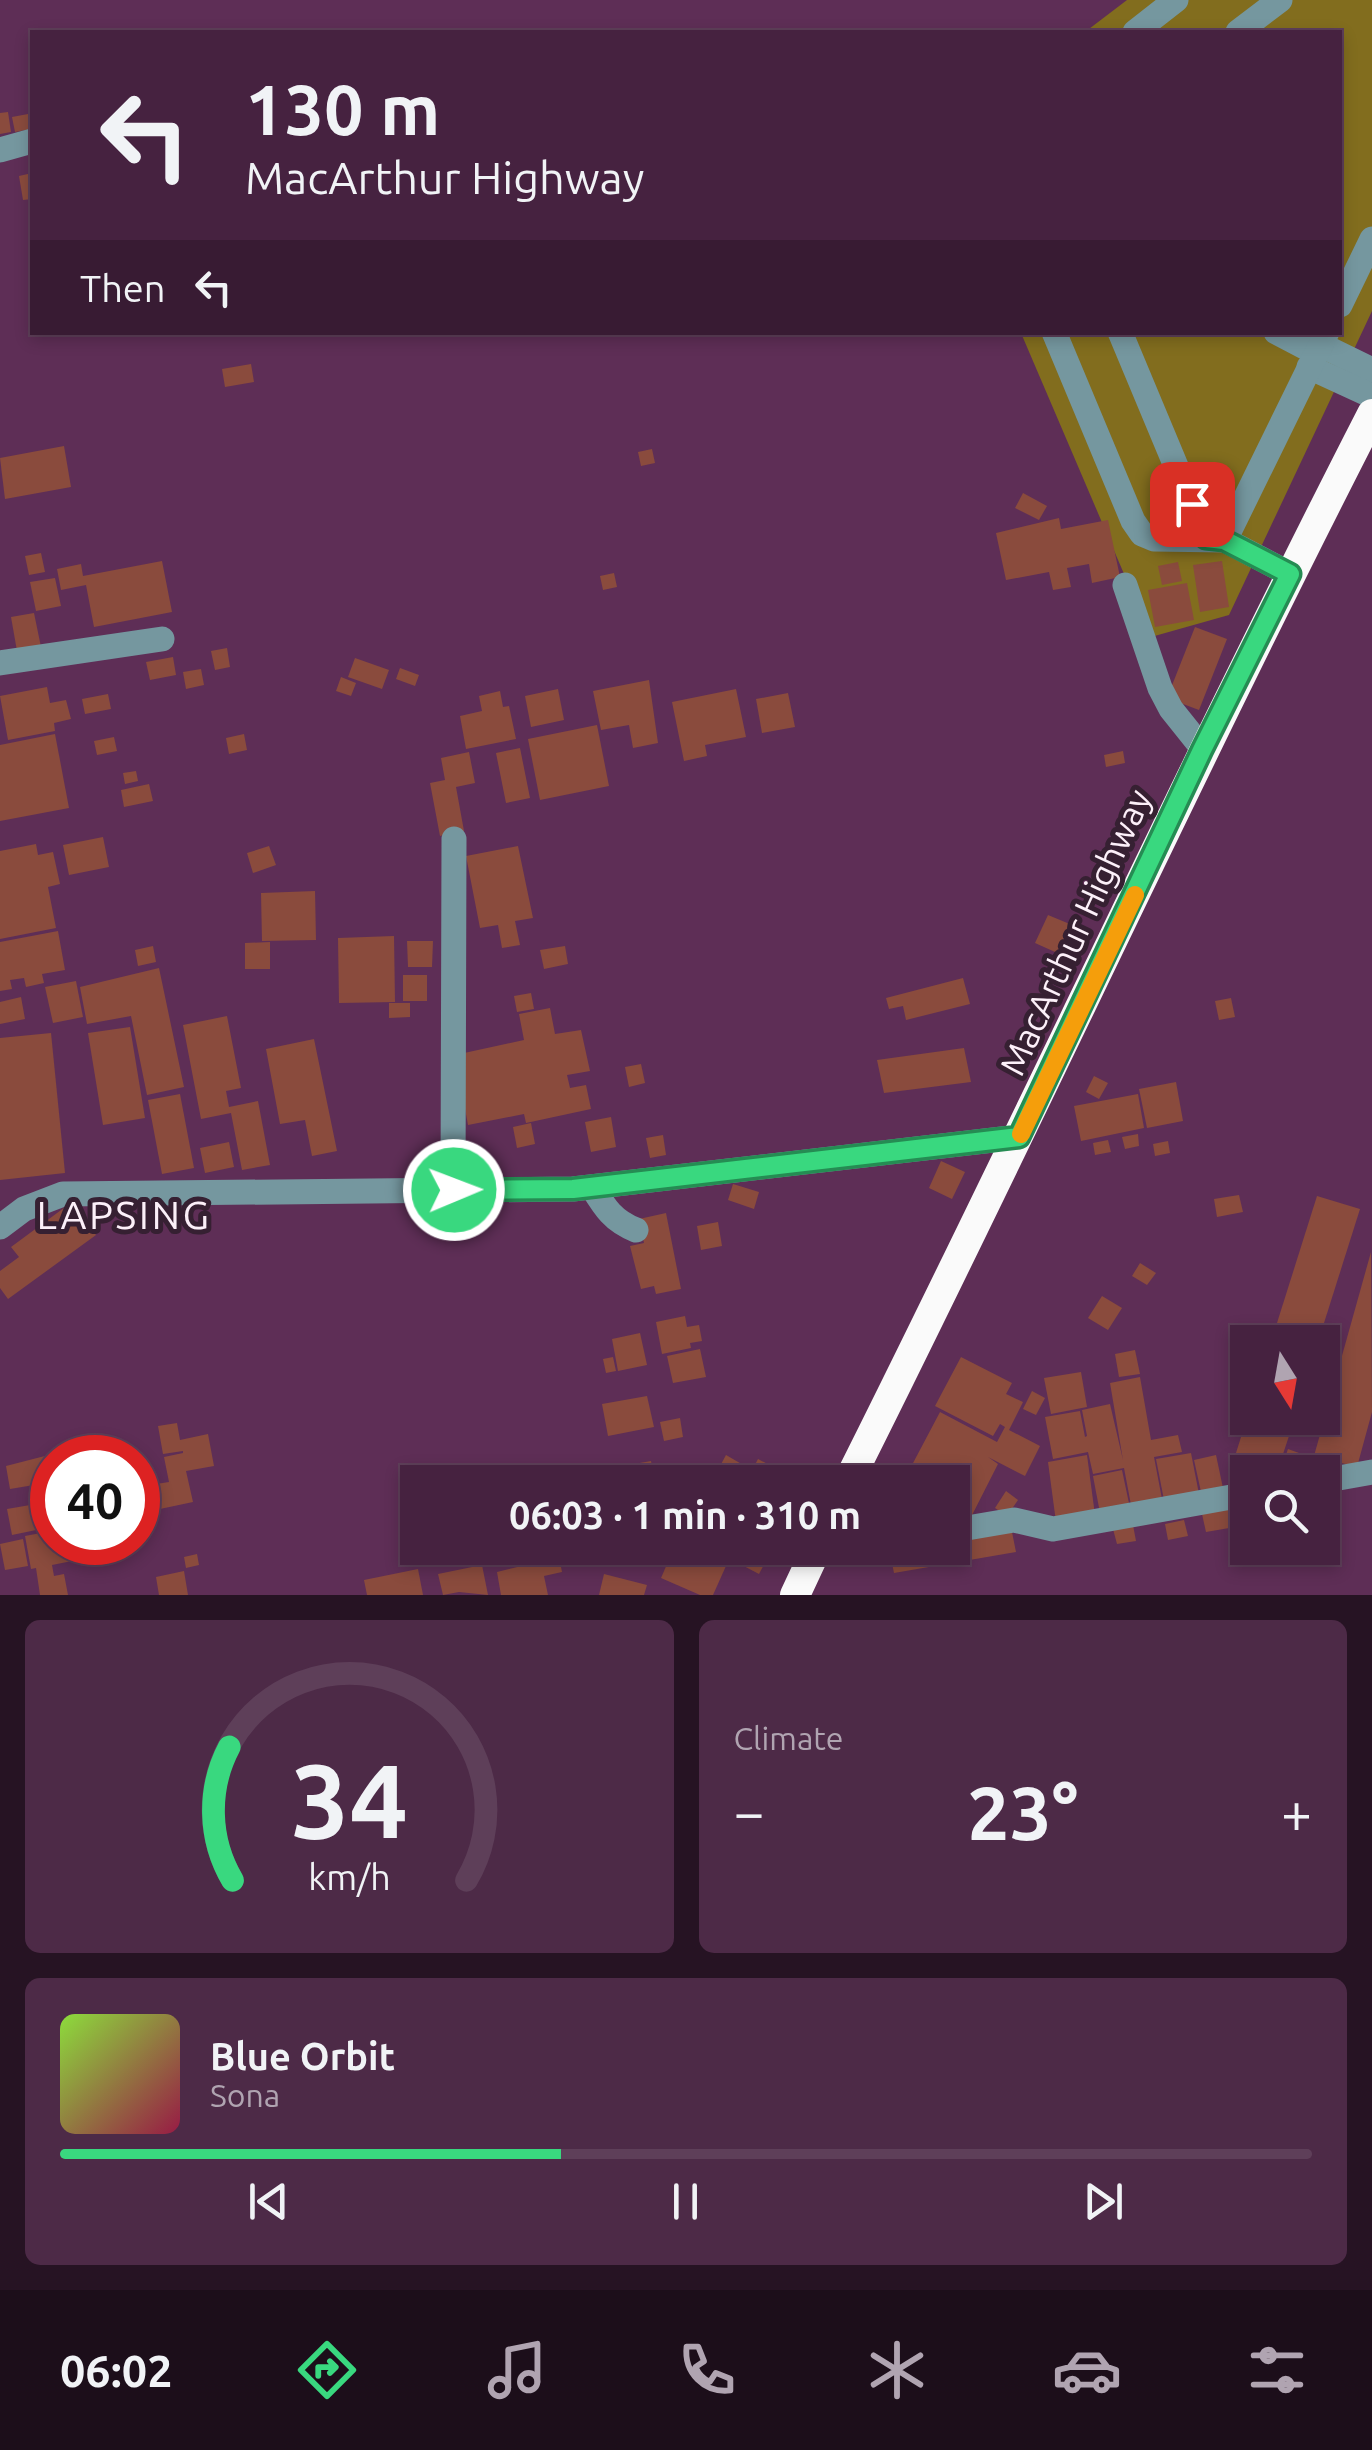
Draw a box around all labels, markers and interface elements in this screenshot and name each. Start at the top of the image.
icon: left [80,70,210,200]
text: 130 m [245,70,440,148]
text: MacArthur Highway [245,152,644,203]
icon: left [186,260,241,315]
text: Then [80,267,166,309]
pin [1150,462,1235,547]
icon: arrive [1165,477,1220,532]
street label: MacArthur Highway [991,783,1159,1081]
position arrow [402,1138,506,1242]
district label: LAPSING [36,1192,212,1237]
north arrow [1230,1325,1340,1435]
map controls [1230,1325,1340,1565]
speed limit sign: 40 [30,1435,160,1565]
button: search [1230,1455,1340,1565]
text: 06:03 · 1 min · 310 m [509,1494,861,1536]
text: Climate [734,1720,844,1756]
text: 34 [291,1741,408,1858]
text: 23° [967,1770,1078,1854]
text: − [734,1781,765,1842]
text: + [1281,1781,1312,1842]
text: km/h [308,1857,391,1897]
text: Blue Orbit [210,2035,395,2077]
text: Sona [210,2077,280,2113]
icon: previous [241,2174,296,2229]
icon: pause [658,2174,713,2229]
icon: next [1076,2174,1131,2229]
icon: directions [292,2335,362,2405]
icon: music [482,2335,552,2405]
icon: phone [672,2335,742,2405]
icon: climate [862,2335,932,2405]
icon: car [1052,2335,1122,2405]
icon: filters [1242,2335,1312,2405]
text: 06:02 [60,2345,173,2396]

